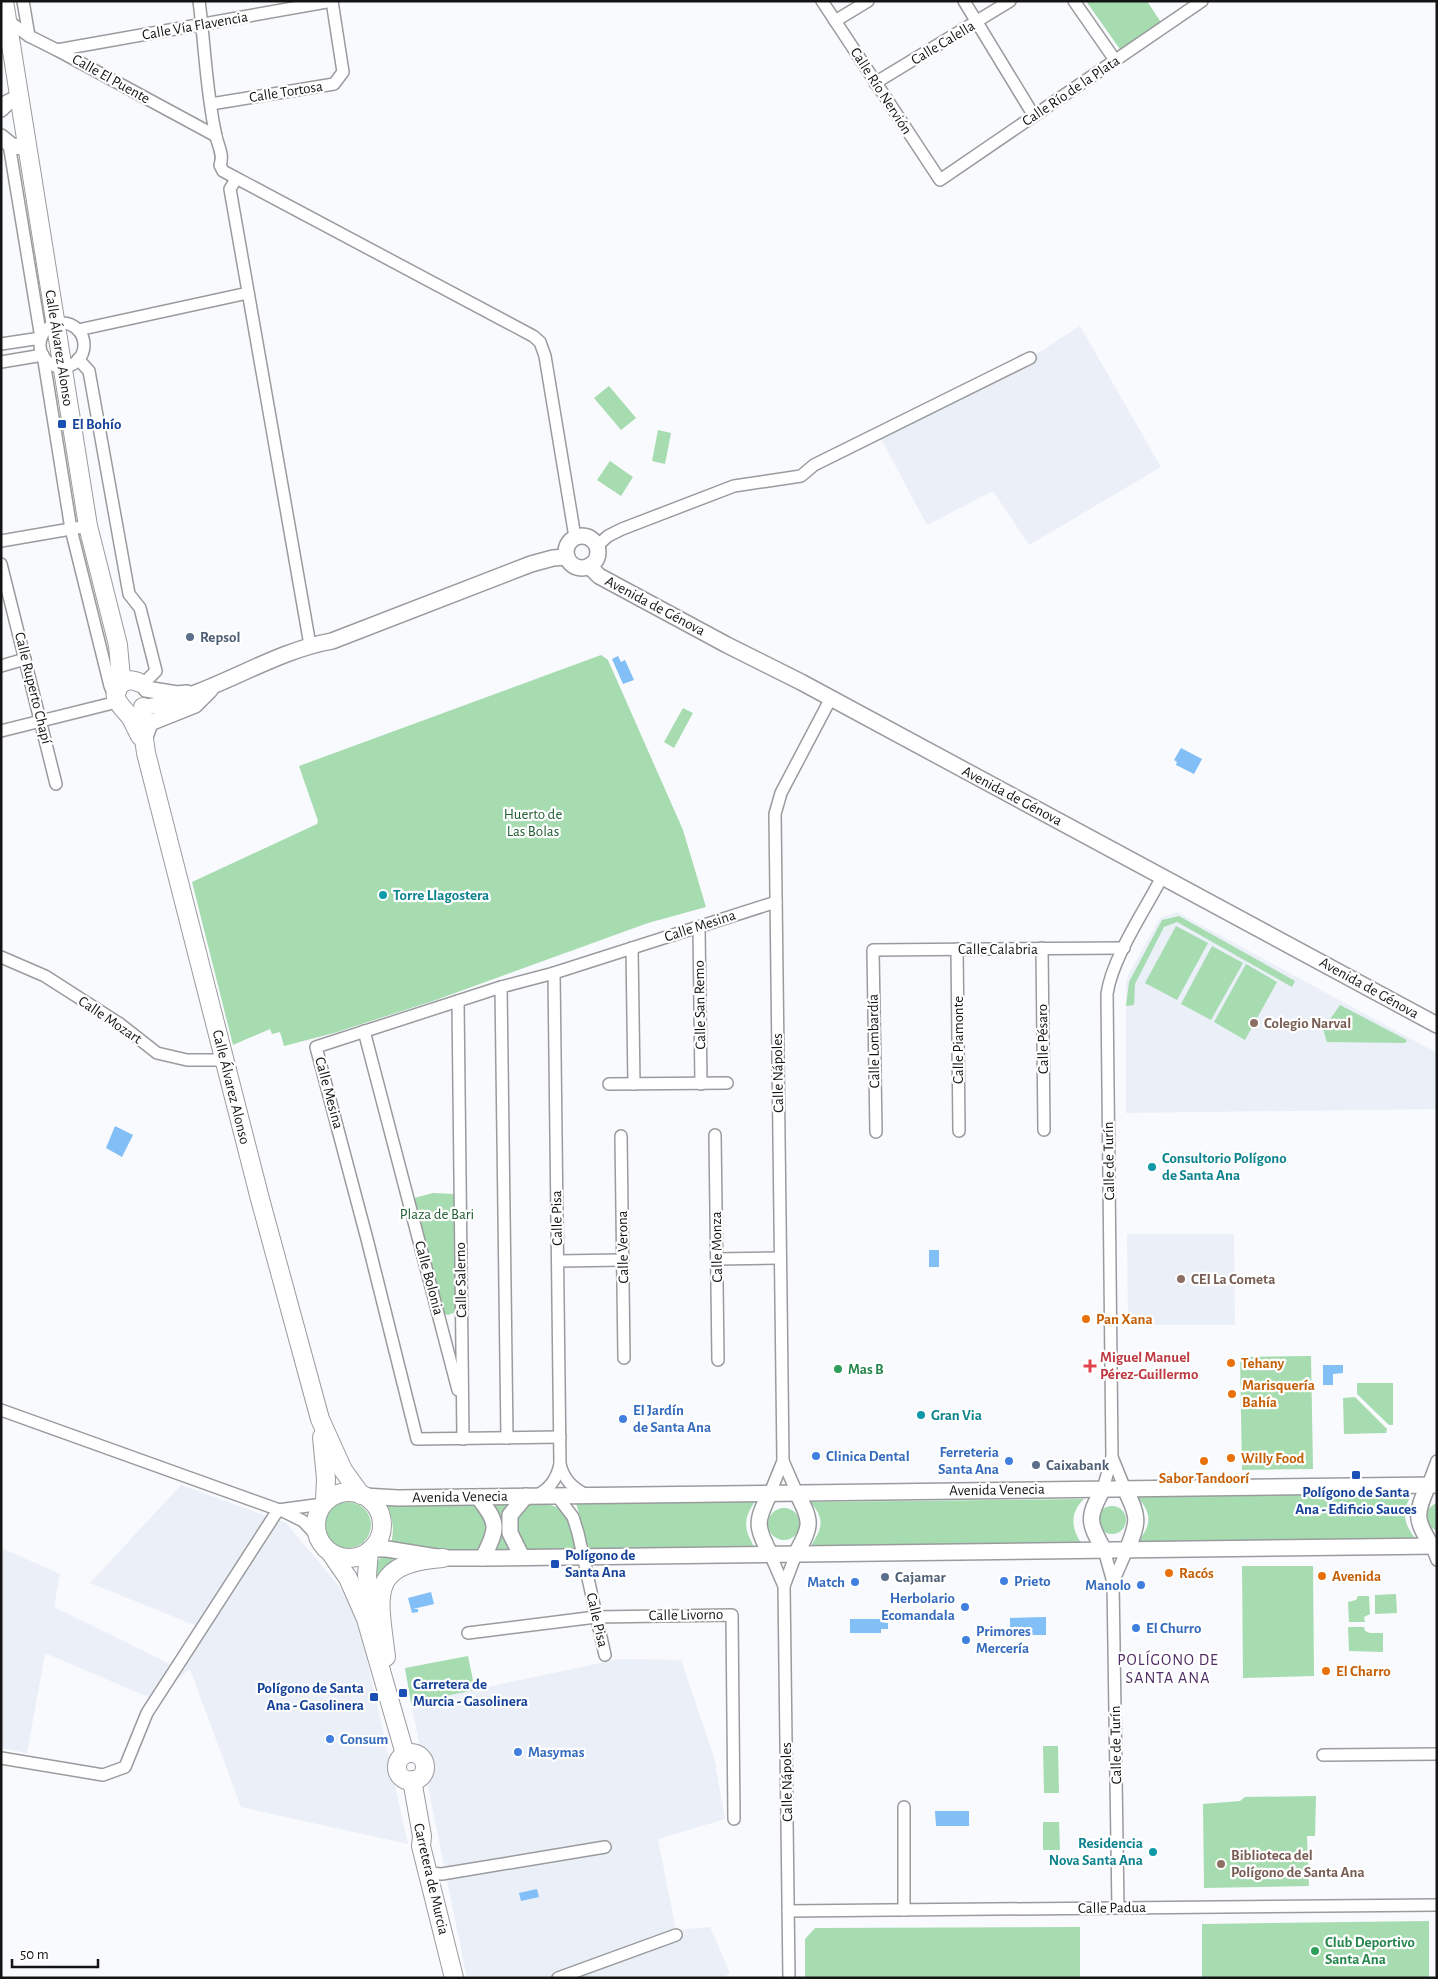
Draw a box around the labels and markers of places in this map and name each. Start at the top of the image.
place label: El Bohío [72,417,121,432]
marker: El Bohío [56,418,68,430]
place label: Repsol [200,630,240,645]
marker: Repsol [184,631,196,643]
place label: Torre Llagostera [393,888,489,903]
marker: Torre Llagostera [377,889,389,901]
place label: Colegio Narval [1264,1016,1351,1031]
marker: Colegio Narval [1248,1017,1260,1029]
place label: Consultorio Polígono de Santa Ana [1162,1151,1287,1183]
marker: Consultorio Polígono de Santa Ana [1146,1161,1158,1173]
place label: CEI La Cometa [1191,1272,1275,1287]
marker: CEI La Cometa [1175,1273,1187,1285]
place label: Pan Xana [1096,1312,1153,1327]
marker: Pan Xana [1080,1313,1092,1325]
place label: Miguel Manuel Pérez-Guillermo [1100,1350,1198,1382]
place label: Tehany [1241,1356,1284,1371]
marker: Tehany [1225,1357,1237,1369]
marker: Miguel Manuel Pérez-Guillermo [1084,1360,1096,1372]
place label: Mas B [848,1362,884,1377]
marker: Mas B [832,1363,844,1375]
place label: Marisquería Bahía [1242,1378,1315,1410]
marker: Marisquería Bahía [1226,1388,1238,1400]
place label: El Jardín de Santa Ana [633,1403,711,1435]
place label: Gran Via [931,1408,982,1423]
marker: Gran Via [915,1409,927,1421]
marker: El Jardín de Santa Ana [617,1413,629,1425]
place label: Ferreteria Santa Ana [938,1445,999,1477]
place label: Clinica Dental [826,1449,910,1464]
marker: Clinica Dental [810,1450,822,1462]
place label: Willy Food [1241,1451,1305,1466]
marker: Willy Food [1225,1452,1237,1464]
marker: Ferreteria Santa Ana [1003,1455,1015,1467]
marker: Sabor Tandoorí [1198,1455,1210,1467]
place label: Caixabank [1046,1458,1110,1473]
marker: Caixabank [1030,1459,1042,1471]
marker: Polígono de Santa Ana - Edificio Sauces [1350,1469,1362,1481]
place label: Sabor Tandoorí [1159,1471,1250,1486]
place label: Polígono de Santa Ana - Edificio Sauces [1295,1485,1417,1517]
place label: Polígono de Santa Ana [565,1548,635,1580]
marker: Polígono de Santa Ana [549,1558,561,1570]
place label: Racós [1179,1566,1214,1581]
marker: Racós [1163,1567,1175,1579]
place label: Avenida [1332,1569,1381,1584]
place label: Cajamar [895,1570,947,1585]
marker: Avenida [1316,1570,1328,1582]
marker: Cajamar [879,1571,891,1583]
place label: Prieto [1014,1574,1051,1589]
place label: Match [807,1575,845,1590]
marker: Prieto [998,1575,1010,1587]
marker: Match [849,1576,861,1588]
place label: Manolo [1085,1578,1131,1593]
marker: Manolo [1135,1579,1147,1591]
place label: Herbolario Ecomandala [881,1591,955,1623]
marker: Herbolario Ecomandala [959,1601,971,1613]
place label: El Churro [1146,1621,1201,1636]
marker: El Churro [1130,1622,1142,1634]
place label: Primores Mercería [976,1624,1031,1656]
marker: Primores Mercería [960,1634,972,1646]
place label: El Charro [1336,1664,1391,1679]
marker: El Charro [1320,1665,1332,1677]
place label: Carretera de Murcia - Gasolinera [413,1677,528,1709]
place label: Polígono de Santa Ana - Gasolinera [257,1681,364,1713]
marker: Carretera de Murcia - Gasolinera [397,1687,409,1699]
marker: Polígono de Santa Ana - Gasolinera [368,1691,380,1703]
place label: Consum [340,1732,388,1747]
marker: Consum [324,1733,336,1745]
place label: Masymas [528,1745,585,1760]
marker: Masymas [512,1746,524,1758]
place label: Residencia Nova Santa Ana [1049,1836,1143,1868]
marker: Residencia Nova Santa Ana [1147,1846,1159,1858]
place label: Biblioteca del Polígono de Santa Ana [1231,1848,1365,1880]
marker: Biblioteca del Polígono de Santa Ana [1215,1858,1227,1870]
place label: Club Deportivo Santa Ana [1325,1935,1415,1967]
marker: Club Deportivo Santa Ana [1309,1945,1321,1957]

